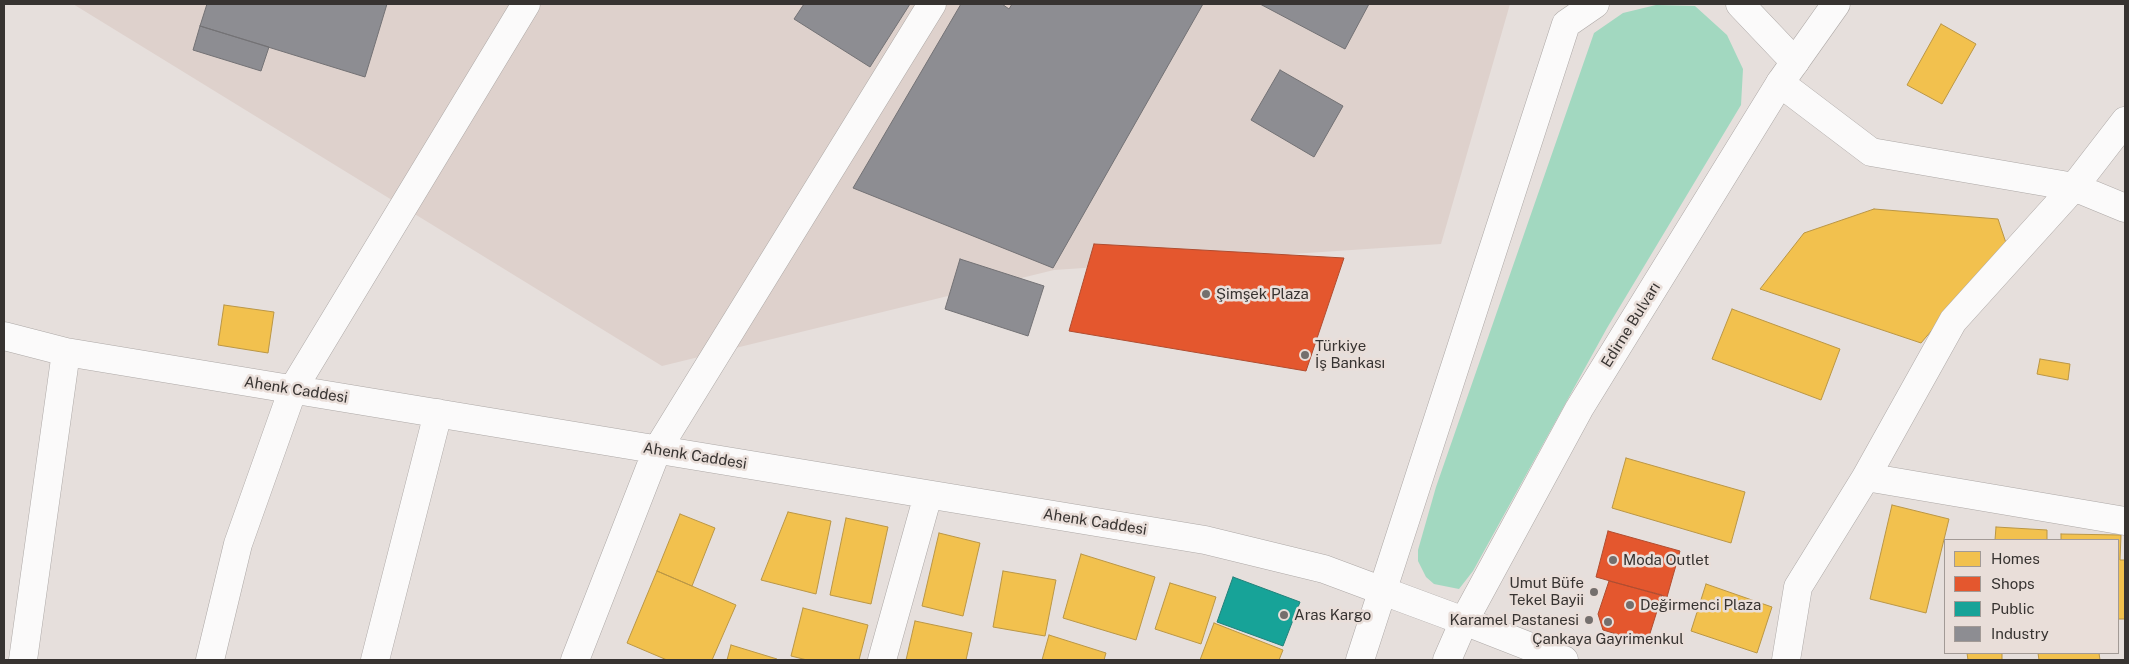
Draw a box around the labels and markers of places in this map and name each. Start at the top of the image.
place label: Şimşek Plaza [1216,285,1309,303]
marker: Şimşek Plaza [1200,288,1212,300]
place label: Türkiye İş Bankası [1315,337,1385,372]
marker: Türkiye İş Bankası [1299,349,1311,361]
place label: Moda Outlet [1623,551,1709,569]
marker: Moda Outlet [1607,554,1619,566]
place label: Umut Büfe Tekel Bayii [1509,574,1584,609]
marker: Umut Büfe Tekel Bayii [1588,586,1600,598]
place label: Değirmenci Plaza [1640,596,1761,614]
marker: Değirmenci Plaza [1624,599,1636,611]
place label: Aras Kargo [1294,606,1371,624]
marker: Aras Kargo [1278,609,1290,621]
place label: Karamel Pastanesi [1450,611,1579,629]
marker: Karamel Pastanesi [1583,614,1595,626]
marker: Çankaya Gayrimenkul [1602,616,1614,628]
place label: Çankaya Gayrimenkul [1532,630,1684,648]

